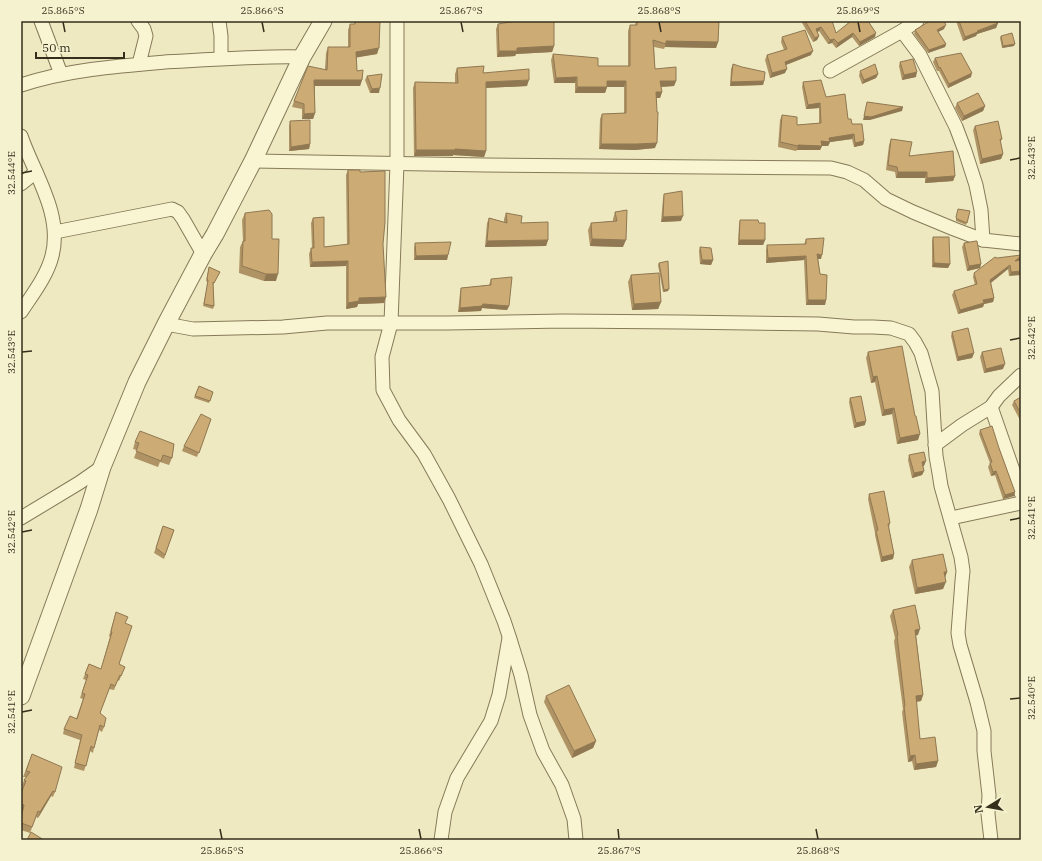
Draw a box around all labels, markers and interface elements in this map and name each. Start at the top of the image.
text: 25.865°S [41,4,85,17]
text: 25.866°S [240,4,284,17]
text: 25.867°S [439,4,483,17]
text: 25.868°S [637,4,681,17]
text: 25.869°S [836,4,880,17]
scale bar [36,34,124,60]
text: 50 m [42,40,71,55]
text: 32.543°E [1025,136,1038,180]
text: 32.544°E [5,151,18,195]
text: 32.542°E [1025,316,1038,360]
text: 32.543°E [5,330,18,374]
text: 32.541°E [1025,496,1038,540]
text: 32.542°E [5,510,18,554]
text: 32.540°E [1025,676,1038,720]
text: 32.541°E [5,690,18,734]
north arrow [968,787,1008,827]
text: N [970,803,986,815]
text: 25.865°S [200,844,244,857]
text: 25.866°S [399,844,443,857]
text: 25.867°S [597,844,641,857]
text: 25.868°S [796,844,840,857]

